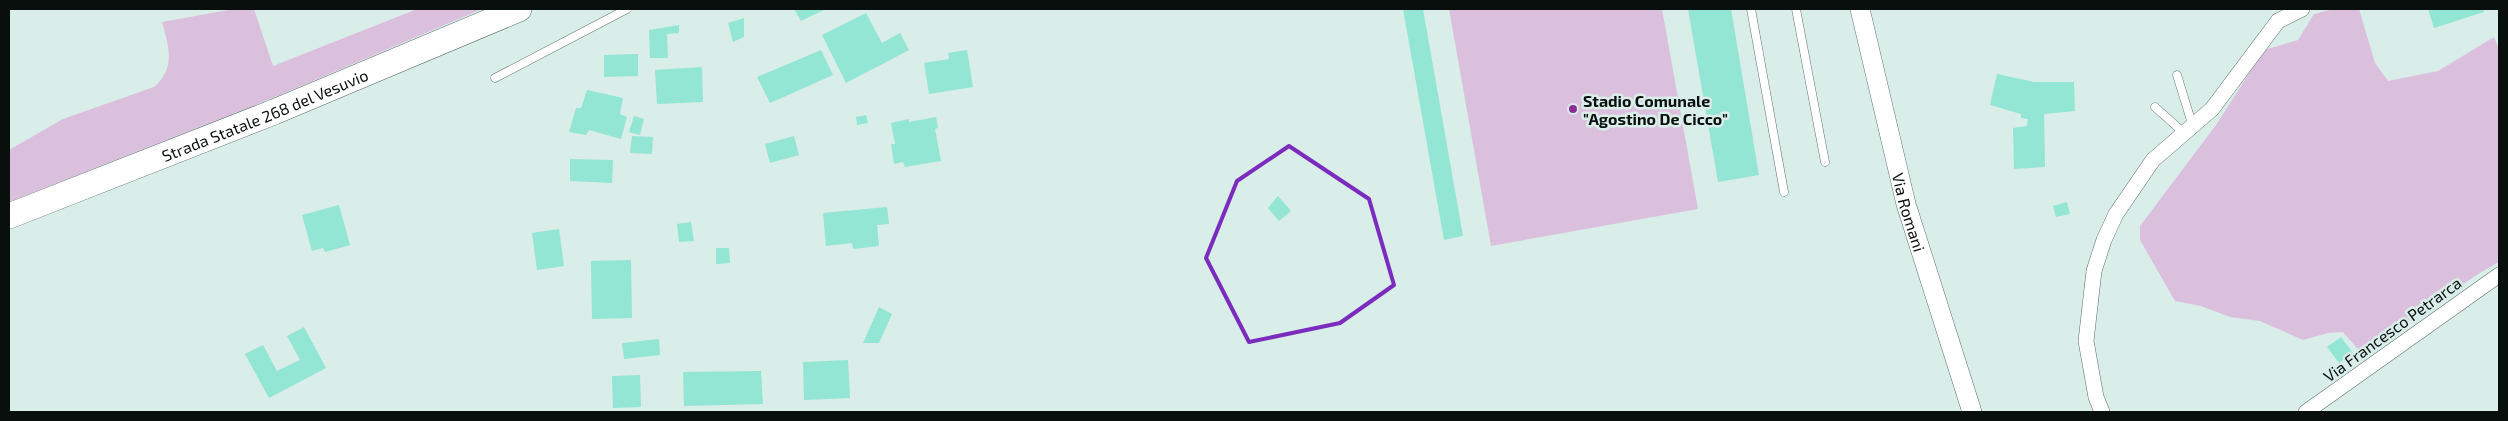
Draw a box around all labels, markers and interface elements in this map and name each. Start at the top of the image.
street label: Strada Statale 268 del Vesuvio [159,64,370,165]
place label: Stadio Comunale "Agostino De Cicco" [1583,91,1728,128]
marker: Stadio Comunale "Agostino De Cicco" [1567,103,1579,115]
street label: Via Romani [1889,171,1930,254]
street label: Via Francesco Petrarca [2319,273,2465,385]

